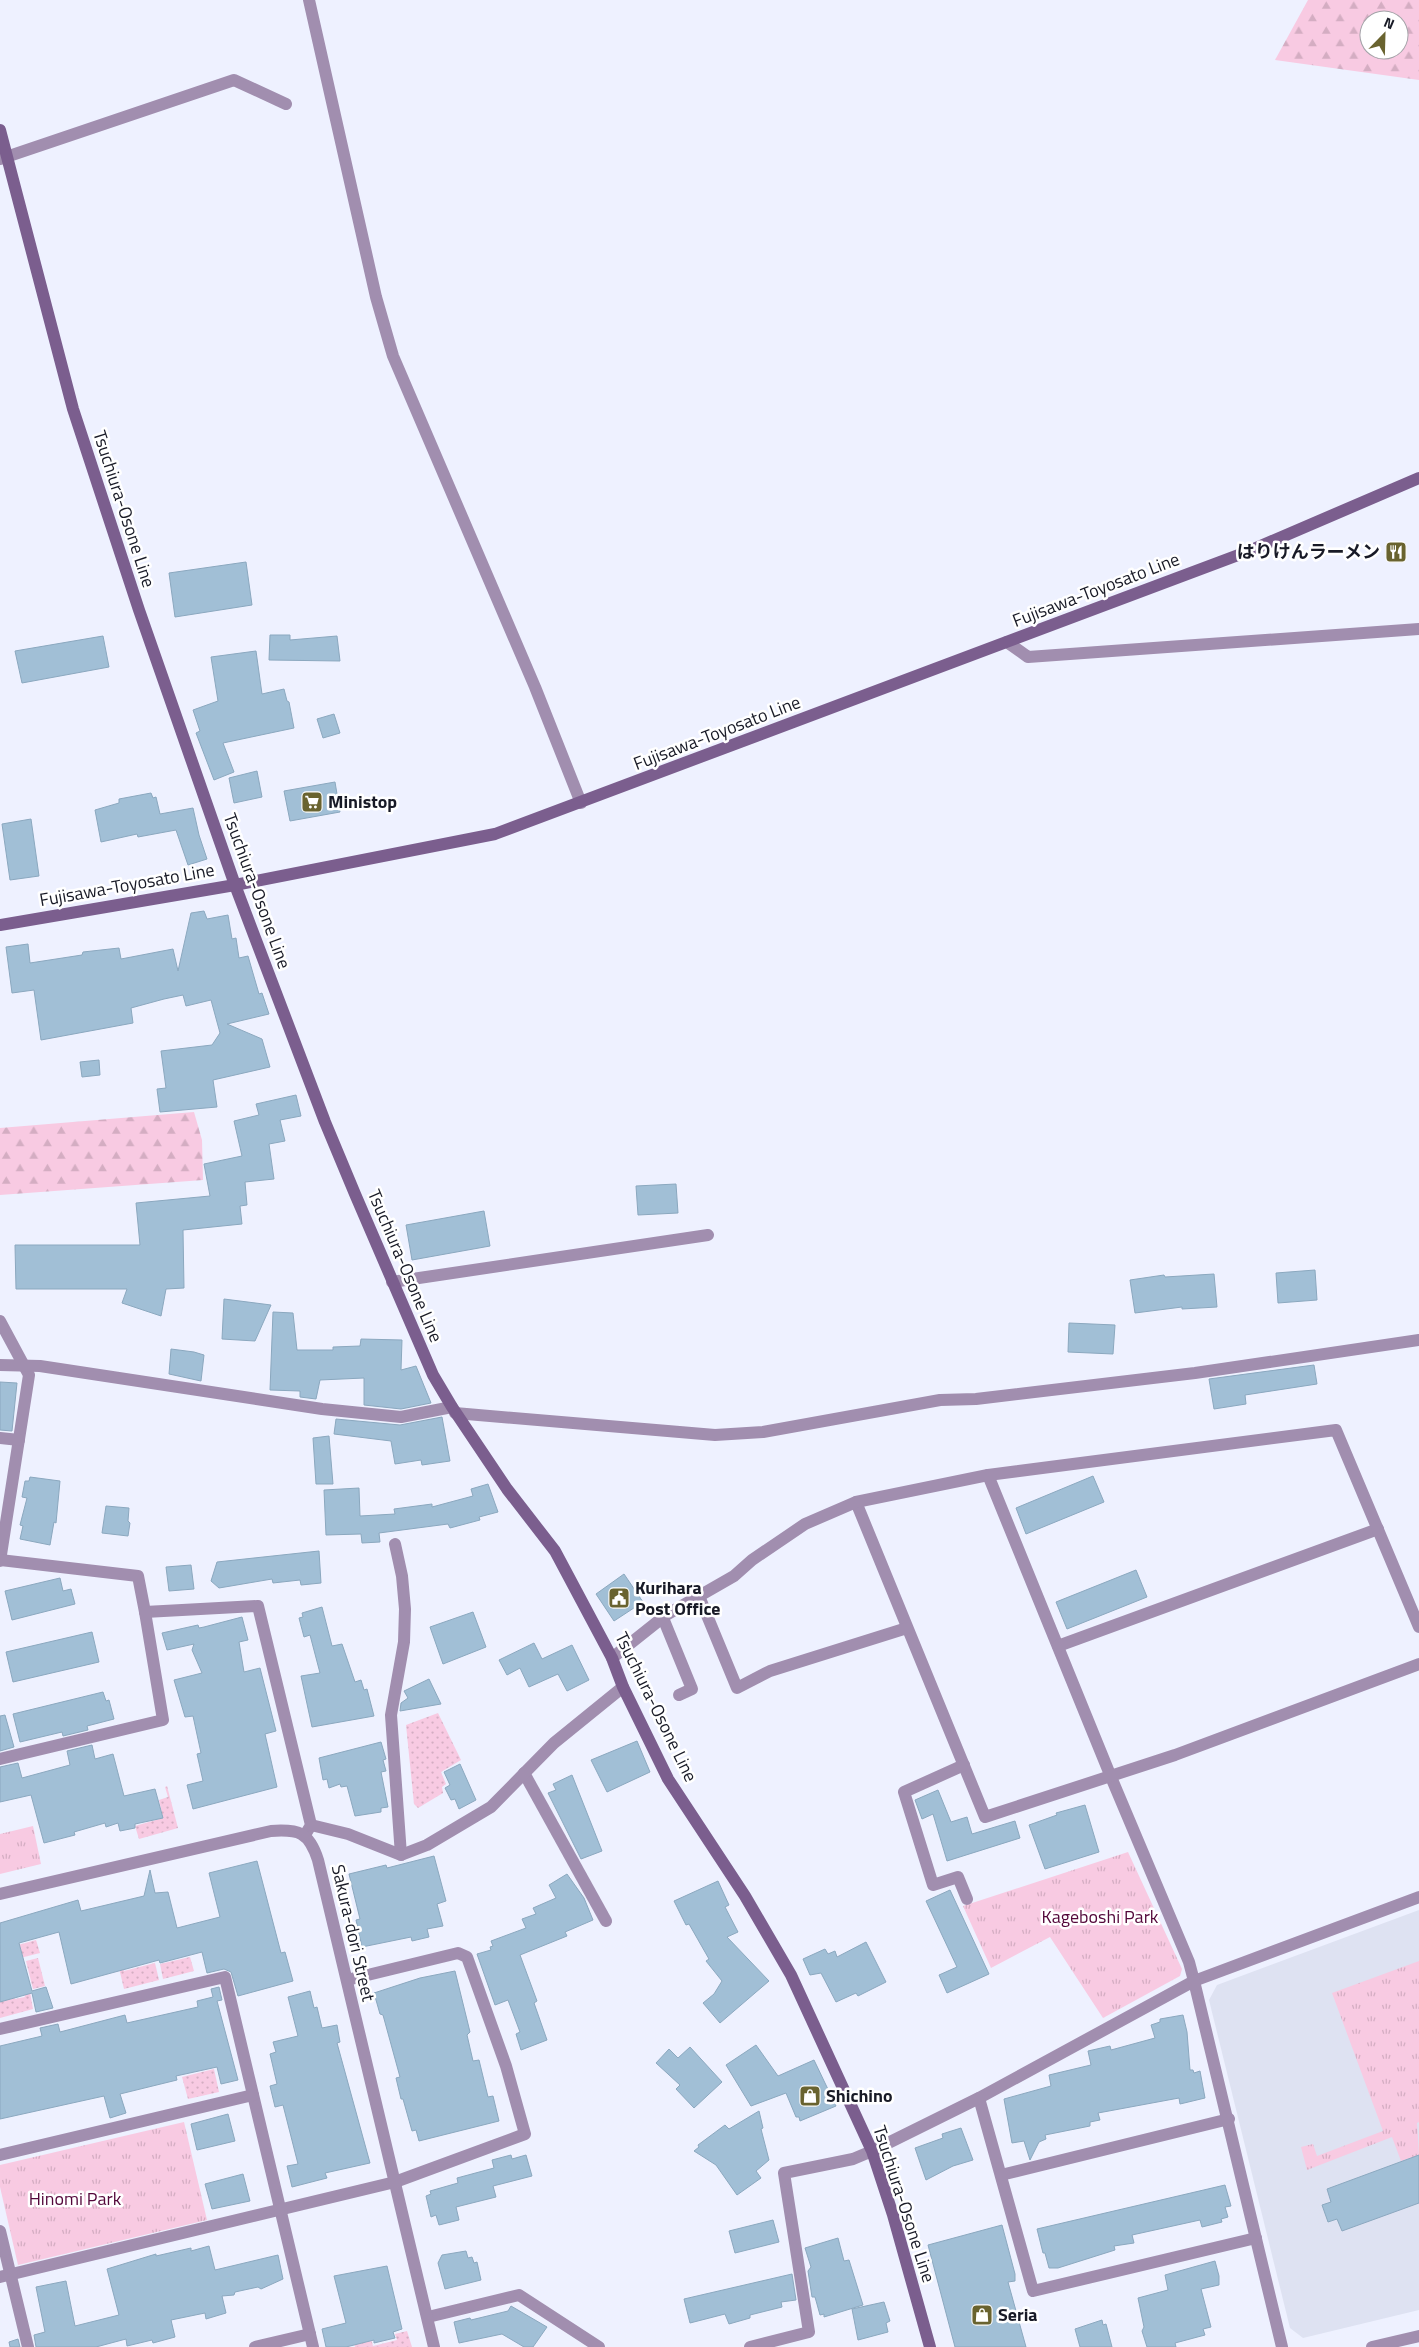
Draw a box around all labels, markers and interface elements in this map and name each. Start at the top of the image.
north arrow [1359,10,1409,60]
text: N [1381,11,1398,34]
street label: Tsuchiura-Osone Line [86,427,163,591]
place label: はりけんラーメン [1237,538,1380,565]
restaurant icon: はりけんラーメン [1384,540,1408,564]
street label: Fujisawa-Toyosato Line [1008,545,1183,634]
street label: Fujisawa-Toyosato Line [629,688,804,777]
place label: Ministop [328,788,397,815]
supermarket icon: Ministop [300,790,324,814]
street label: Tsuchiura-Osone Line [217,809,298,972]
street label: Fujisawa-Toyosato Line [37,856,216,913]
street label: Tsuchiura-Osone Line [361,1185,450,1346]
place label: Kurihara Post Office [635,1574,721,1622]
public building icon: Kurihara Post Office [607,1586,631,1610]
street label: Tsuchiura-Osone Line [608,1627,704,1786]
street label: Sakura-dori Street [325,1862,382,2005]
park label: Kageboshi Park [1042,1903,1159,1930]
place label: Shichino [826,2082,893,2109]
shop icon: Shichino [798,2084,822,2108]
street label: Tsuchiura-Osone Line [866,2122,943,2286]
park label: Hinomi Park [29,2185,122,2212]
place label: Seria [998,2301,1038,2328]
shop icon: Seria [970,2303,994,2327]

